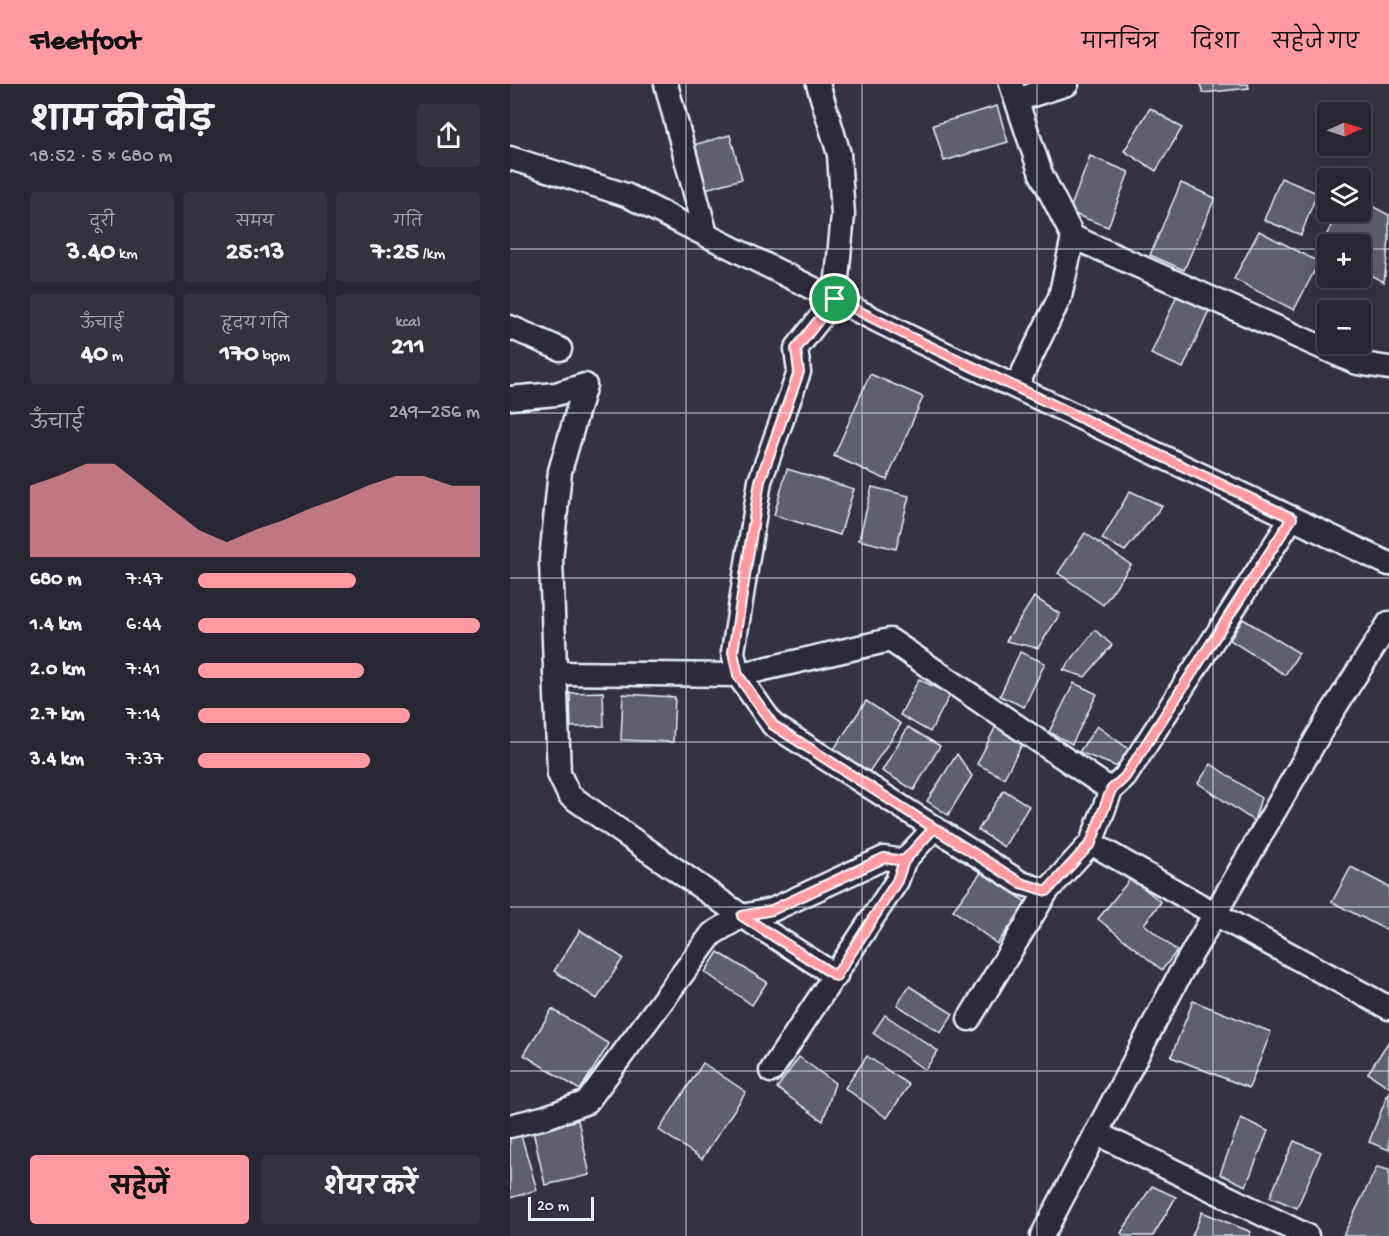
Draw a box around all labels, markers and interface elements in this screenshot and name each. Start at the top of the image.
text: Fleetfoot [30,26,140,59]
text: मानचित्र [1082,32,1159,57]
text: दिशा [1192,32,1239,57]
text: सहेजे गए [1272,32,1359,57]
north arrow [1317,102,1371,156]
map controls [1317,102,1371,354]
text: शाम की दौड़ [30,104,213,142]
button: share [417,104,480,167]
text: 18:52 · 5 × 680 m [30,146,172,169]
button: layers [1317,168,1371,222]
text: दूरी [89,214,115,233]
text: समय [236,214,274,233]
text: गति [393,214,423,233]
button: + [1317,234,1371,288]
text: 3.40 [66,238,115,269]
text: 25:13 [226,238,284,269]
text: 7:25 [371,238,419,269]
text: km [115,246,138,265]
text: /km [419,246,445,265]
pin [809,273,860,324]
icon: arrive [818,282,851,315]
button: − [1317,300,1371,354]
text: kcal [396,314,420,333]
text: ऊँचाई [81,316,123,335]
text: हृदय गति [221,316,289,335]
text: 211 [391,333,425,364]
text: 40 [81,340,108,371]
text: 170 [220,340,259,371]
text: m [108,348,123,367]
text: bpm [259,348,290,367]
text: 249–256 m [389,402,480,425]
text: ऊँचाई [30,413,84,436]
text: 680 m [30,569,81,592]
text: 7:47 [126,569,163,592]
text: 1.4 km [30,614,82,637]
text: 6:44 [126,614,161,637]
text: 2.0 km [30,659,85,682]
text: 7:41 [126,659,160,682]
text: 2.7 km [30,704,84,727]
text: 7:14 [126,704,160,727]
text: 3.4 km [30,749,84,772]
text: 7:37 [126,749,163,772]
button: सहेजें [30,1155,249,1224]
button: शेयर करें [261,1155,480,1224]
scale bar [528,1194,594,1222]
text: 20 m [537,1198,569,1217]

